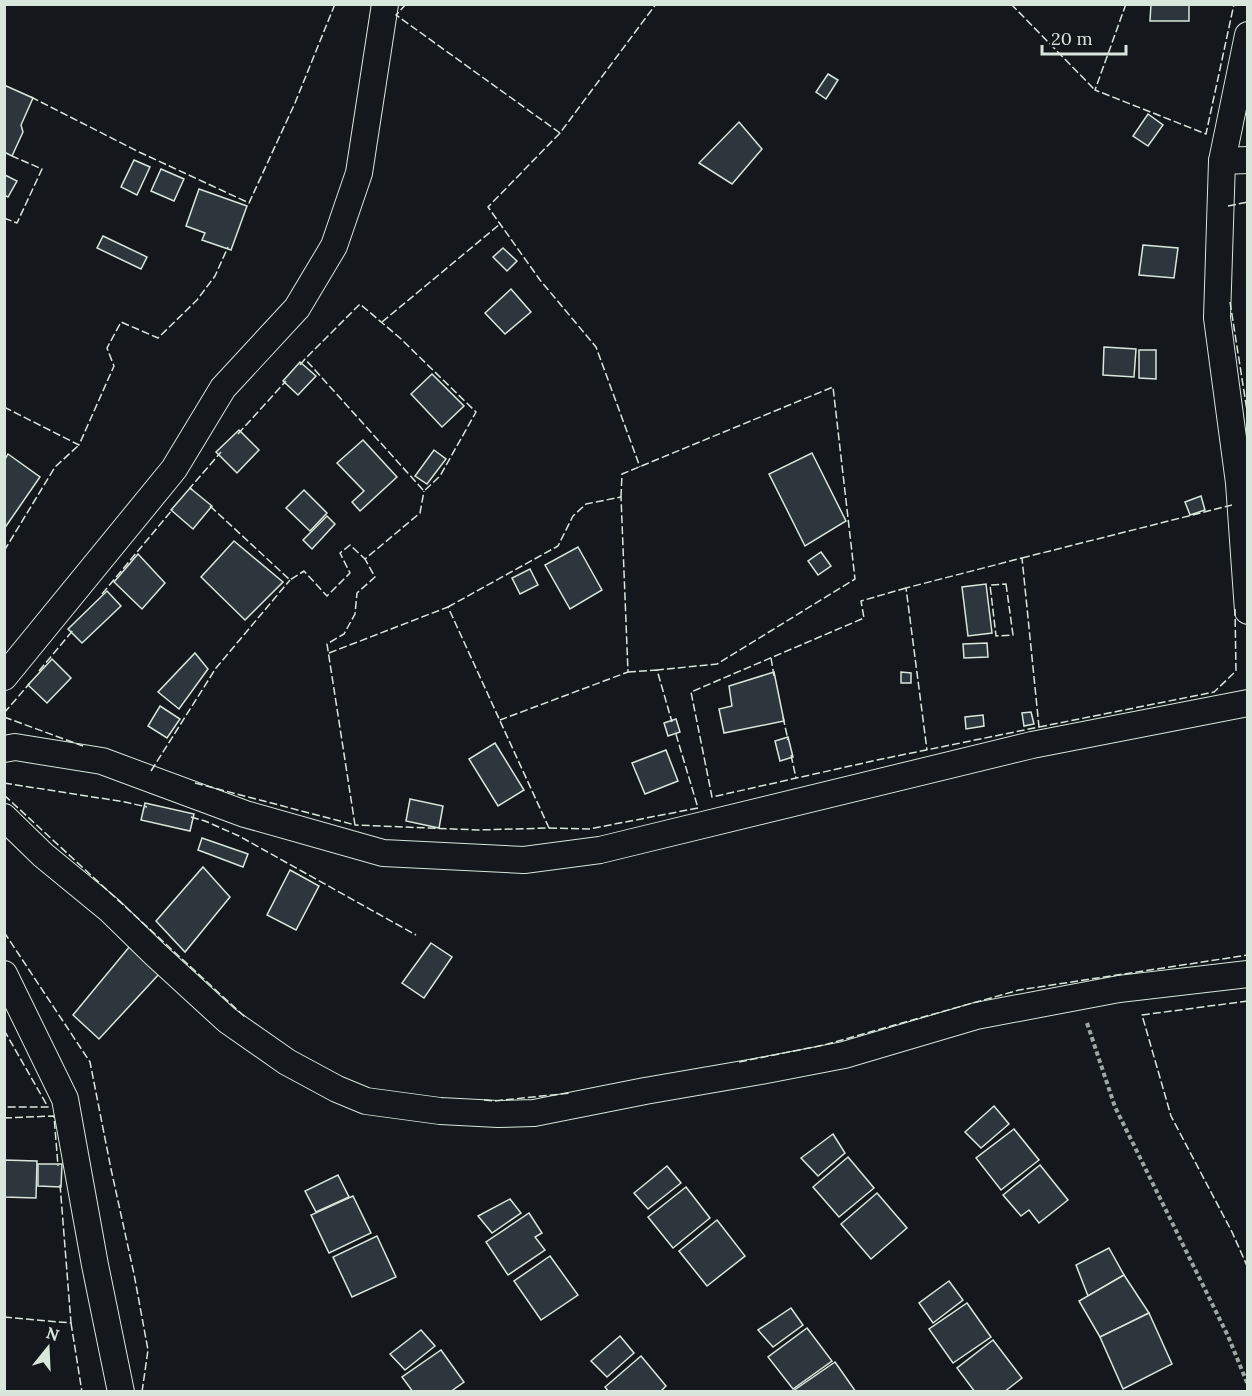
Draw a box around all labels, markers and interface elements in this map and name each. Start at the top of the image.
scale bar [1042,18,1126,56]
text: 20 m [1051,27,1093,50]
north arrow [18,1318,78,1378]
text: N [44,1322,62,1345]

